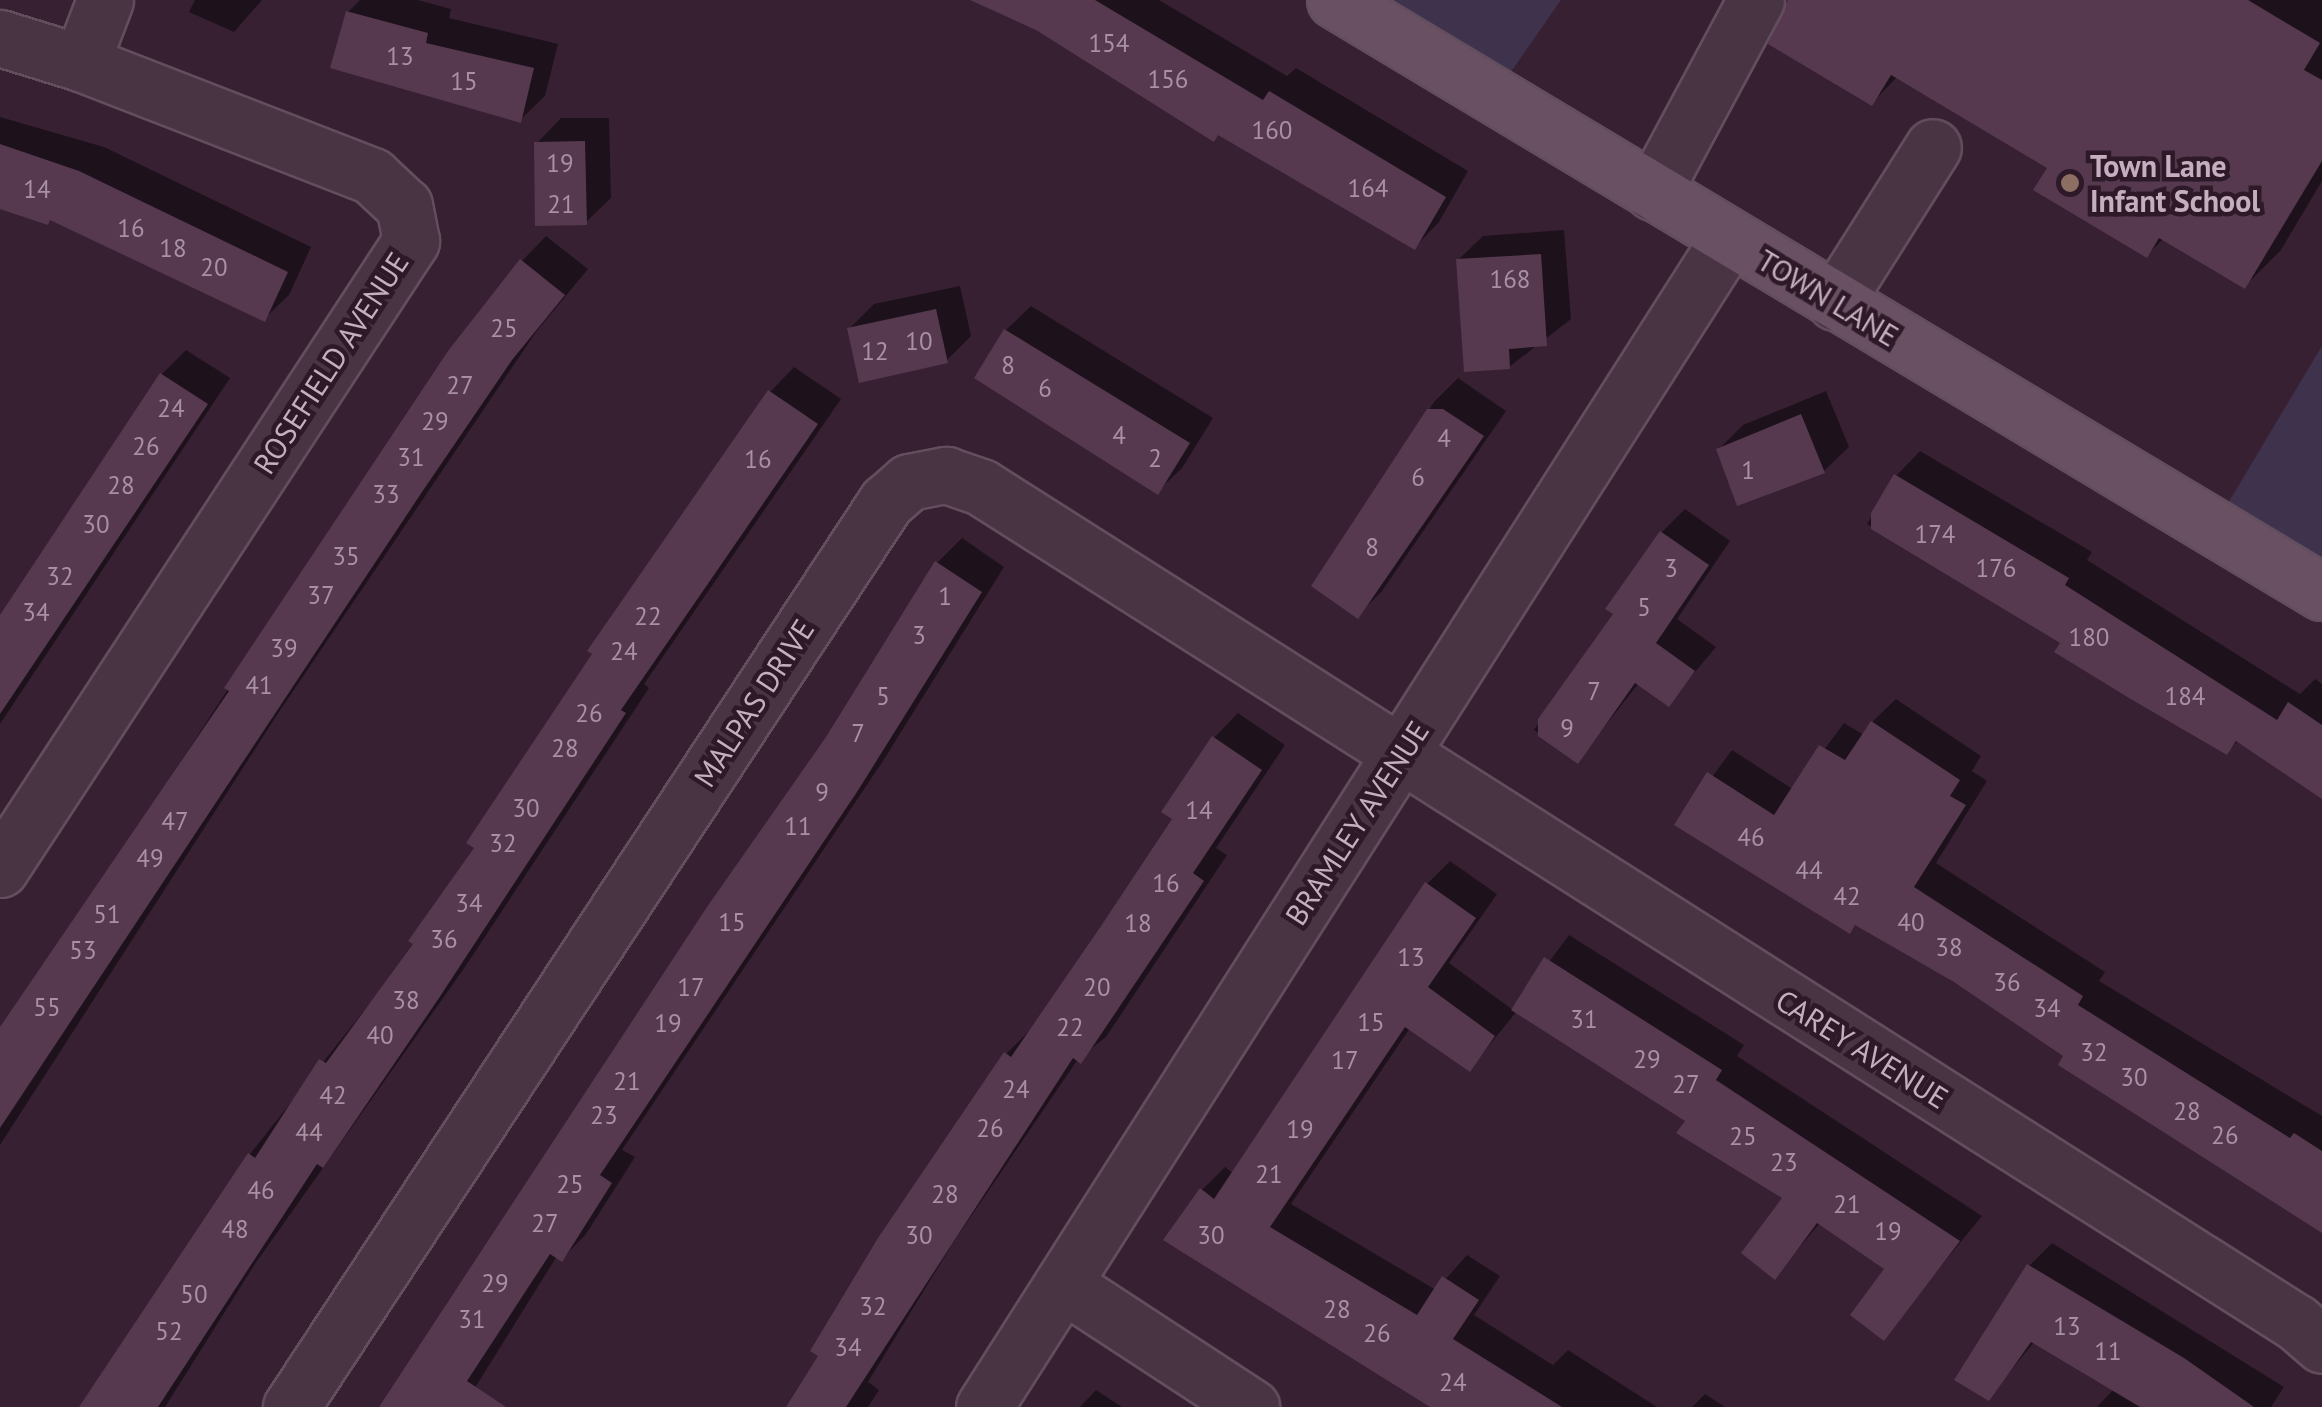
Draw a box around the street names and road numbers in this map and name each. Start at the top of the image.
street label: TOWN LANE [1751,242,1905,354]
street label: ROSEFIELD AVENUE [246,245,416,481]
street label: MALPAS DRIVE [686,612,822,794]
street label: BRAMLEY AVENUE [1277,714,1437,932]
street label: CAREY AVENUE [1769,981,1955,1117]

